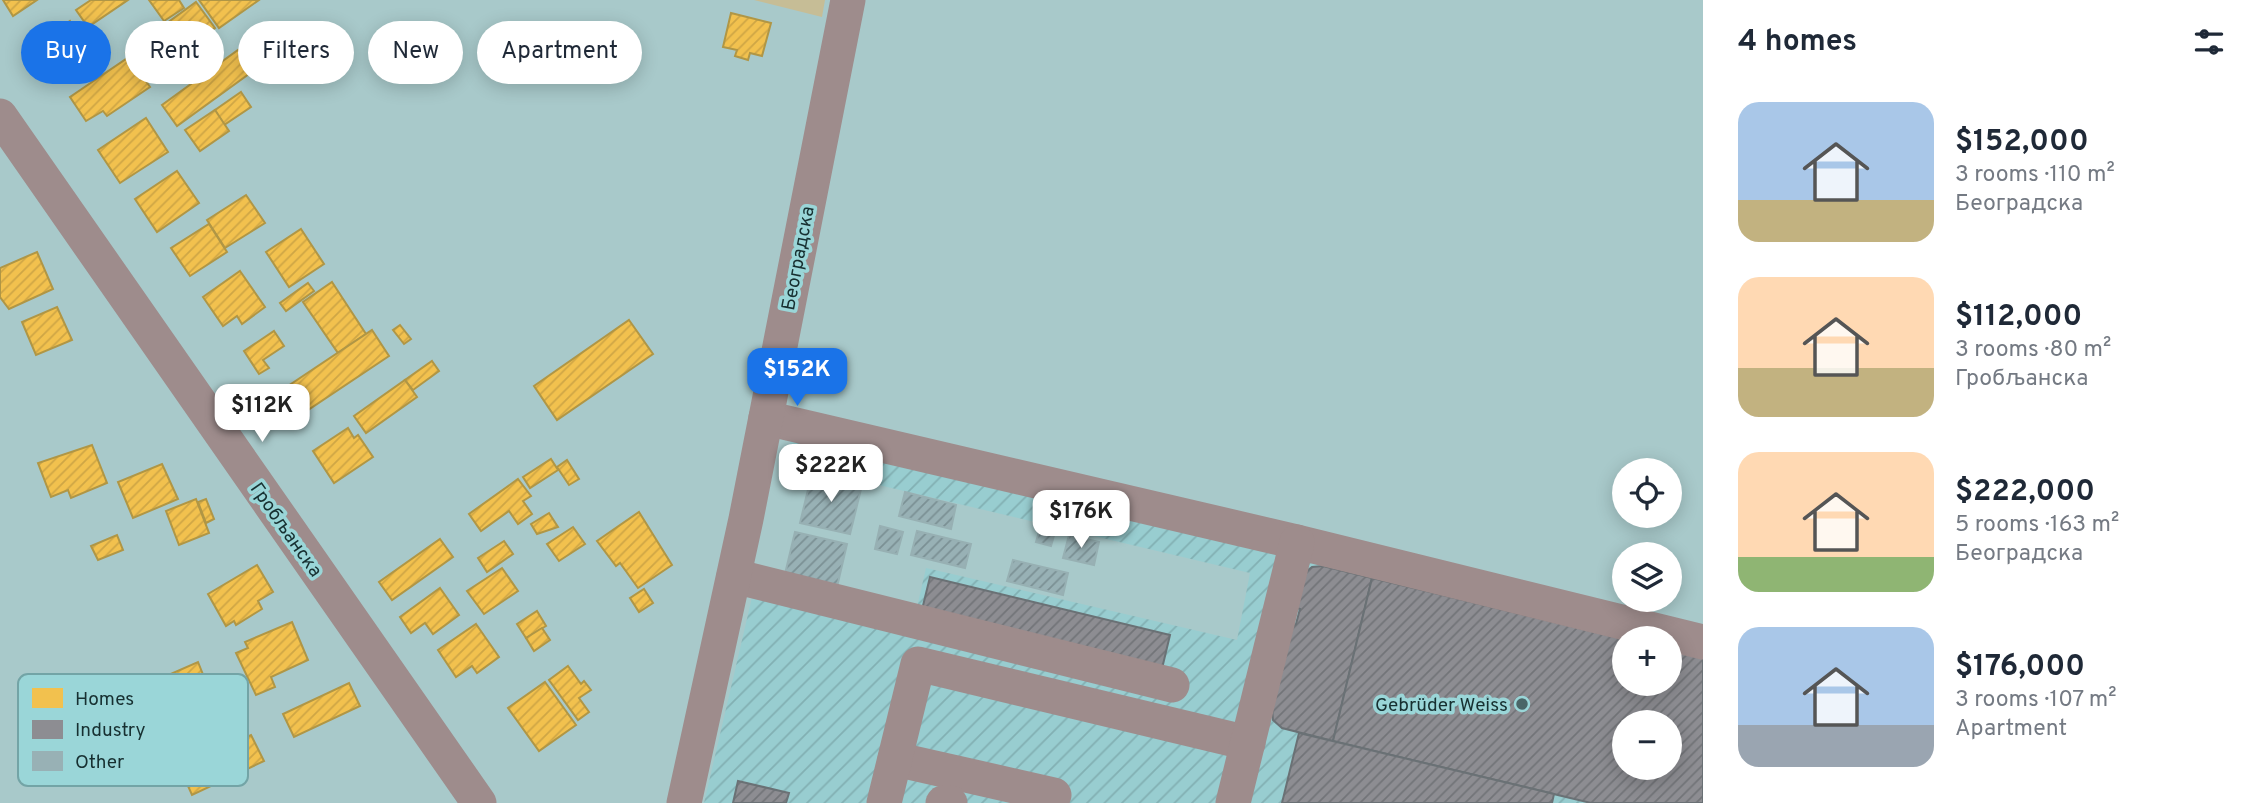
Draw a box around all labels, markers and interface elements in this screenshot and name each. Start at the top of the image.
chip: Buy [21,21,111,84]
chip: Rent [125,21,224,84]
chip: Filters [238,21,354,84]
chip: New [368,21,463,84]
chip: Apartment [477,21,642,84]
icon: filters [2190,23,2228,61]
text: 4 homes [1738,24,1857,61]
text: $152,000 [1955,124,2089,161]
icon: home [1794,130,1878,214]
text: 3 rooms · 110 m² [1955,161,2115,190]
text: Београдска [1955,190,2083,219]
street label: Београдска [777,204,821,313]
text: $112,000 [1955,299,2082,336]
icon: home [1794,305,1878,389]
text: 3 rooms · 80 m² [1955,336,2111,365]
pin: $152K [748,348,846,408]
text: $152K [763,356,831,385]
text: Гробљанска [1955,365,2088,394]
pin: $112K [213,384,311,444]
text: $112K [231,392,293,421]
pin: $222K [782,444,880,504]
text: $222K [795,452,867,481]
map controls [1612,458,1682,780]
button: locate [1612,458,1682,528]
text: $222,000 [1955,474,2095,511]
street label: Гробљанска [244,478,327,582]
icon: home [1794,480,1878,564]
pin: $176K [1032,490,1130,550]
text: $176K [1049,498,1113,527]
text: 5 rooms · 163 m² [1955,511,2119,540]
text: Београдска [1955,540,2083,569]
button: layers [1612,542,1682,612]
button: + [1612,626,1682,696]
text: $176,000 [1955,649,2085,686]
icon: home [1794,655,1878,739]
legend [18,674,248,786]
text: 3 rooms · 107 m² [1955,686,2117,715]
text: Homes [75,688,134,712]
place label: Gebrüder Weiss [1375,694,1508,718]
marker: Gebrüder Weiss [1514,696,1530,712]
button: − [1612,710,1682,780]
text: Apartment [1955,715,2067,744]
text: Industry [75,719,145,743]
text: Other [75,751,125,775]

